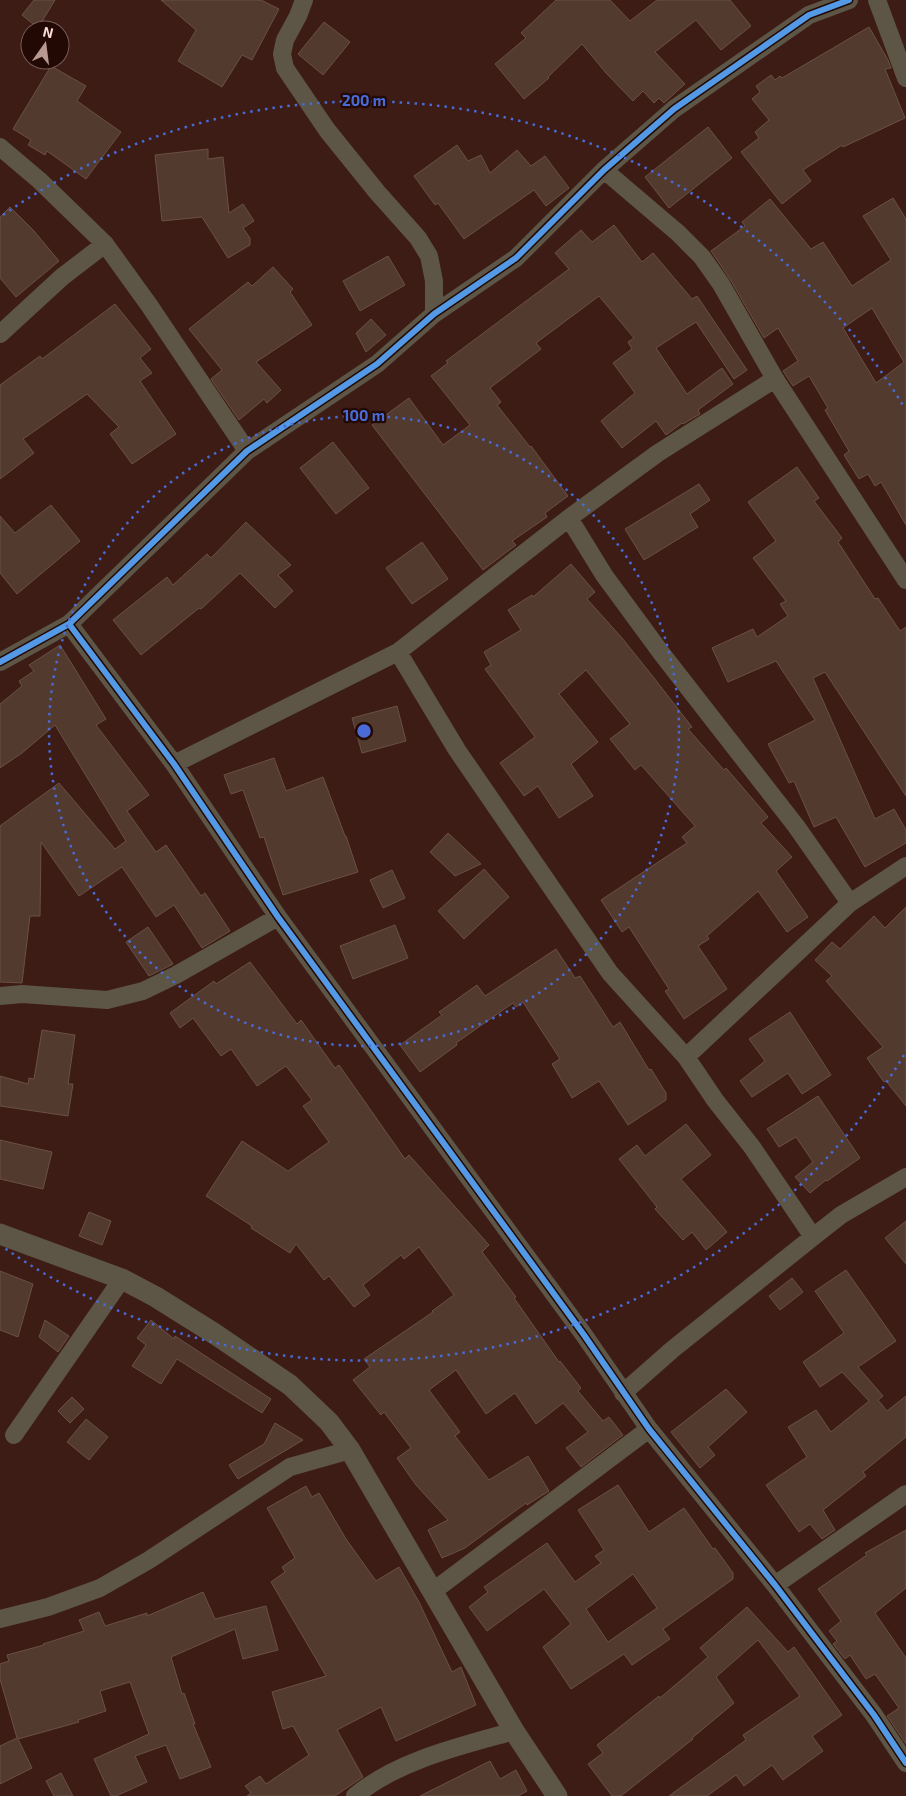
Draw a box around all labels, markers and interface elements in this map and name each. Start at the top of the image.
north arrow [20,20,70,70]
text: N [41,22,55,41]
text: 200 m [342,91,386,109]
text: 100 m [343,406,385,424]
centre of rings [355,722,373,740]

